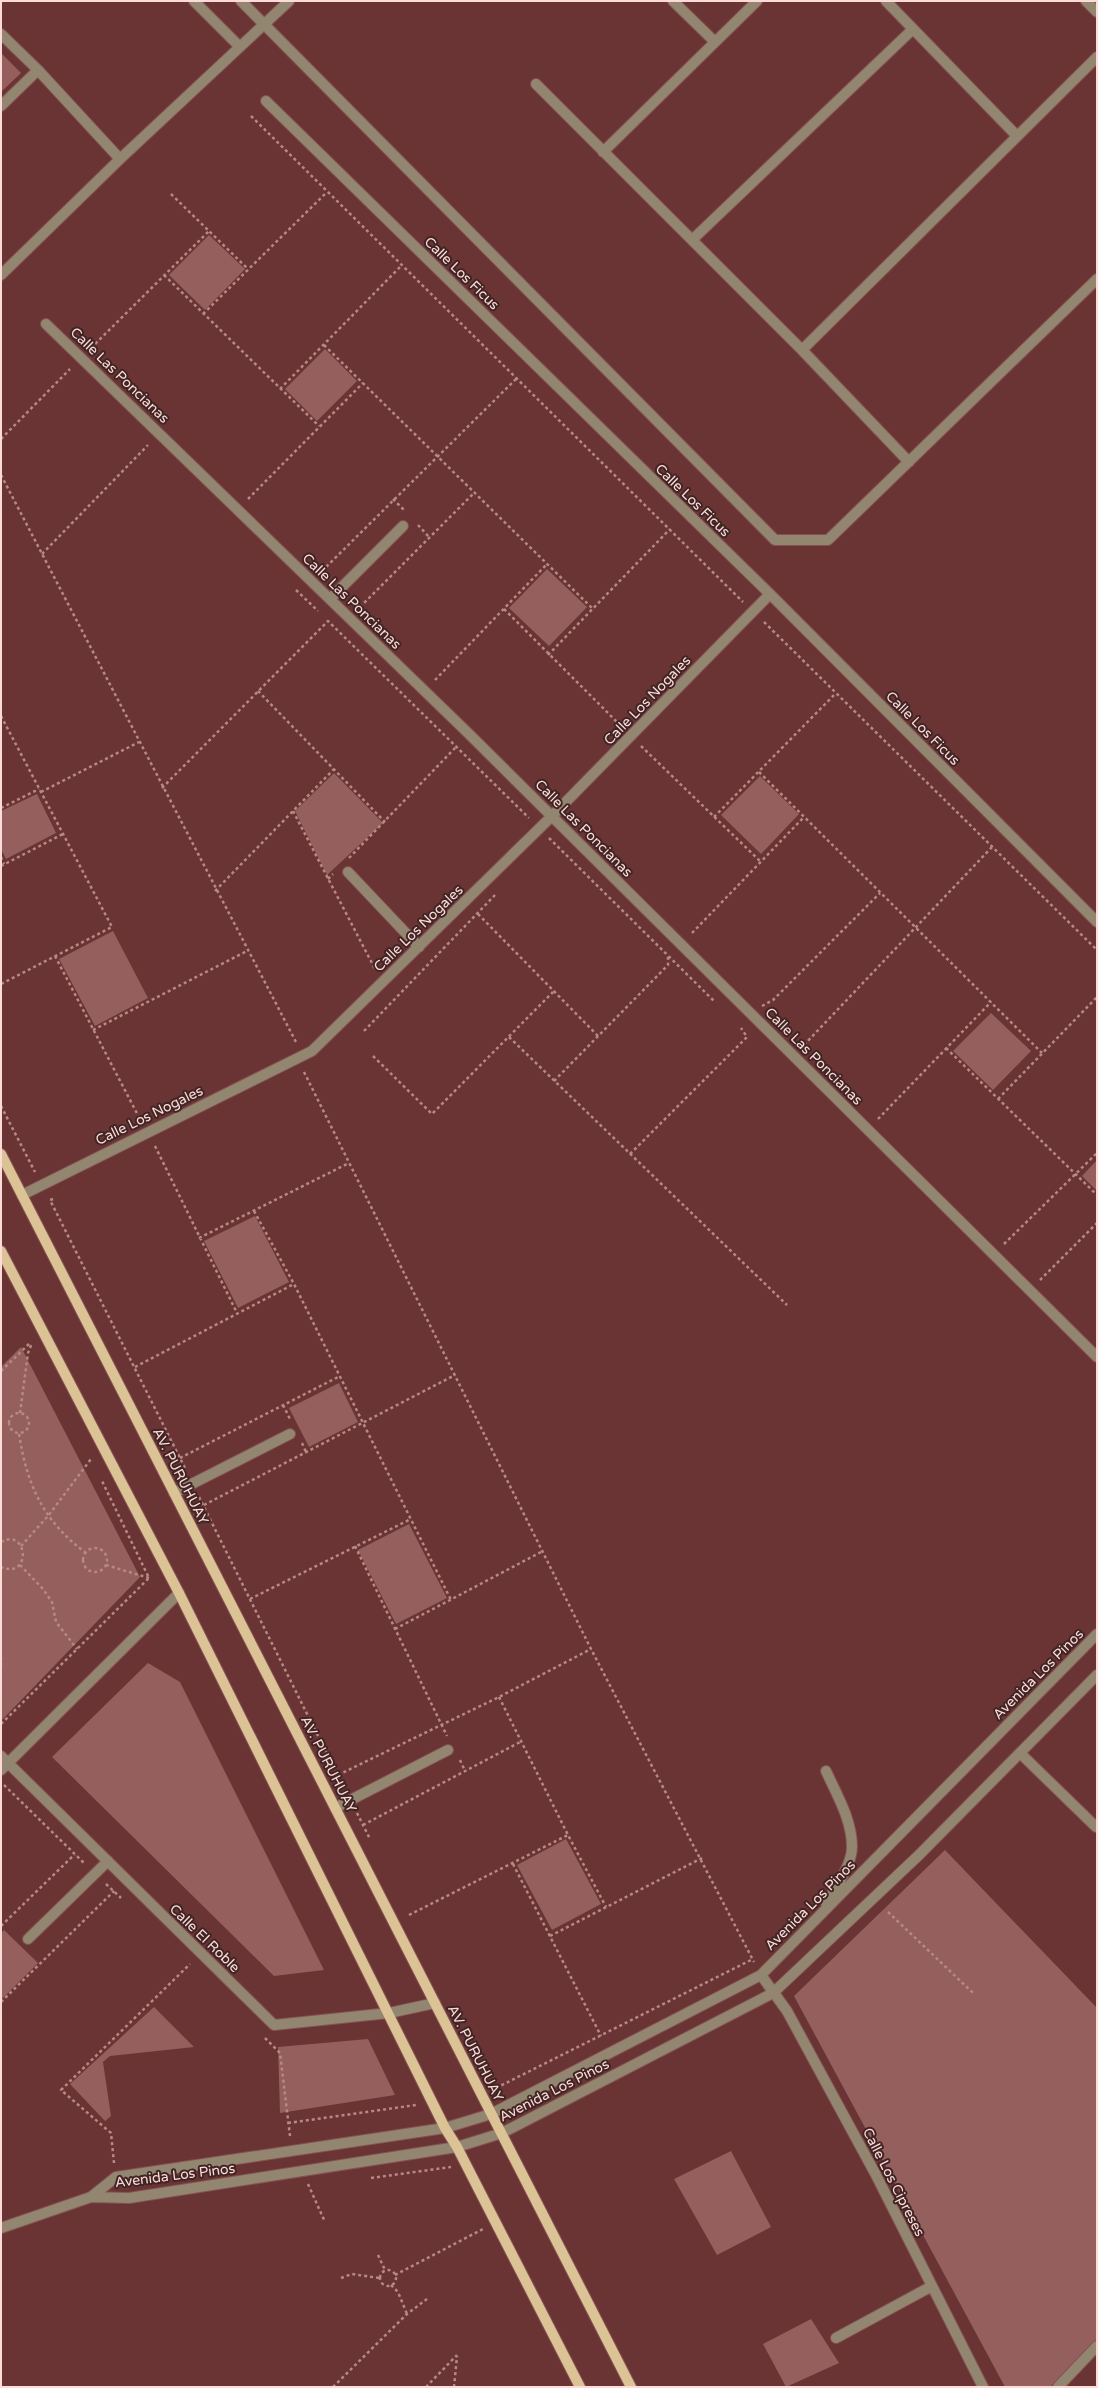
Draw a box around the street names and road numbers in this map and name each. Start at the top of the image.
street label: Calle Los Ficus [421,233,503,314]
street label: Calle Las Poncianas [67,324,173,427]
street label: Calle Los Ficus [652,460,734,541]
street label: Calle Las Poncianas [299,550,405,653]
street label: Calle Los Nogales [600,652,694,749]
street label: Calle Los Ficus [882,688,963,769]
street label: Calle Las Poncianas [531,776,636,881]
street label: Calle Los Nogales [370,881,467,975]
street label: Calle Las Poncianas [761,1004,866,1109]
street label: Calle Los Nogales [93,1082,206,1149]
street label: AV. PURUHUAY [149,1425,212,1527]
street label: Avenida Los Pinos [990,1625,1087,1723]
street label: AV. PURUHUAY [297,1713,360,1815]
street label: Avenida Los Pinos [762,1856,859,1954]
street label: Calle El Roble [166,1901,243,1976]
street label: AV. PURUHUAY [444,2002,507,2104]
street label: Avenida Los Pinos [496,2055,612,2125]
street label: Calle Los Cipreses [859,2125,928,2240]
street label: Avenida Los Pinos [114,2160,236,2191]

